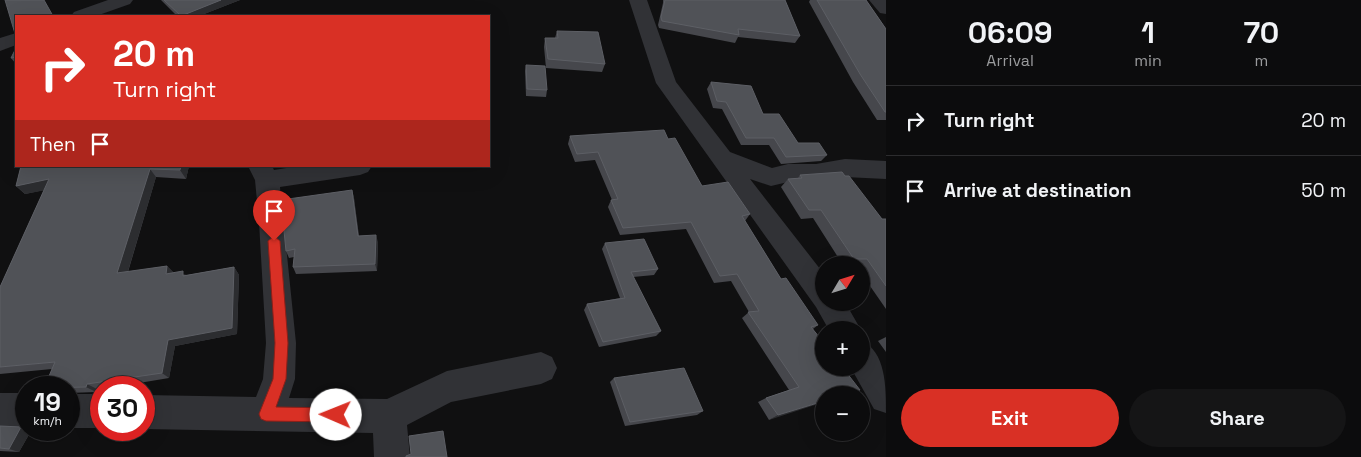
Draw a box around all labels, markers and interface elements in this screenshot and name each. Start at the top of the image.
text: 06:09 [968,13,1053,52]
text: 1 [1141,13,1155,52]
text: 70 [1243,13,1279,52]
text: 20 m [113,32,195,76]
icon: right [30,35,95,100]
text: Arrival [986,50,1034,71]
text: min [1134,50,1162,71]
text: m [1254,50,1268,71]
text: Turn right [113,75,216,103]
icon: right [901,107,929,135]
text: Turn right [944,108,1034,133]
text: 20 m [1301,108,1346,133]
icon: arrive [86,130,114,158]
text: Then [30,132,76,157]
icon: arrive [901,177,929,205]
text: Arrive at destination [944,178,1132,203]
text: 50 m [1301,178,1346,203]
pin [253,190,295,241]
icon: arrive [260,197,288,225]
north arrow [815,256,870,311]
map controls [815,256,870,441]
button: + [815,321,870,376]
speed limit sign: 30 [90,376,155,441]
text: 19 [34,386,61,418]
button: − [815,386,870,441]
position arrow [309,388,361,440]
button: Exit [901,389,1119,447]
button: Share [1129,389,1346,447]
text: km/h [33,413,62,429]

